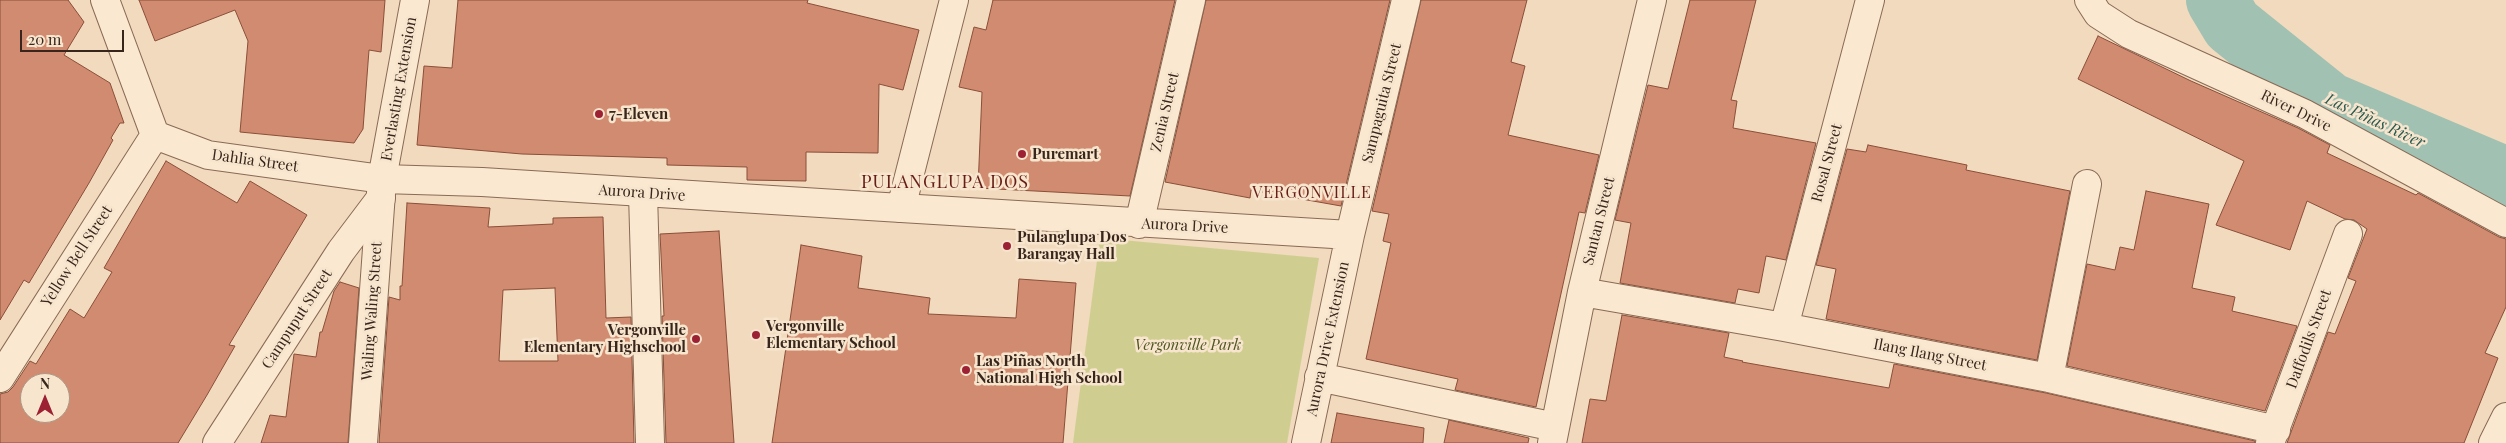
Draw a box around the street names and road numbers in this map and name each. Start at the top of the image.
street label: Everlasting Extension [377,16,421,162]
street label: Sampaguita Street [1358,41,1406,165]
street label: Zenia Street [1147,70,1183,154]
street label: River Drive [2258,86,2334,136]
street label: Rosal Street [1808,122,1846,204]
street label: Dahlia Street [211,146,299,176]
street label: Santan Street [1579,175,1619,267]
street label: Aurora Drive [598,181,686,205]
street label: Yellow Bell Street [38,202,116,310]
street label: Aurora Drive [1141,215,1229,237]
street label: Waling Waling Street [358,241,386,381]
street label: Aurora Drive Extension [1303,260,1353,418]
street label: Campuput Street [258,266,336,372]
street label: Daffodils Street [2283,287,2335,391]
street label: Ilang Ilang Street [1872,335,1988,375]

